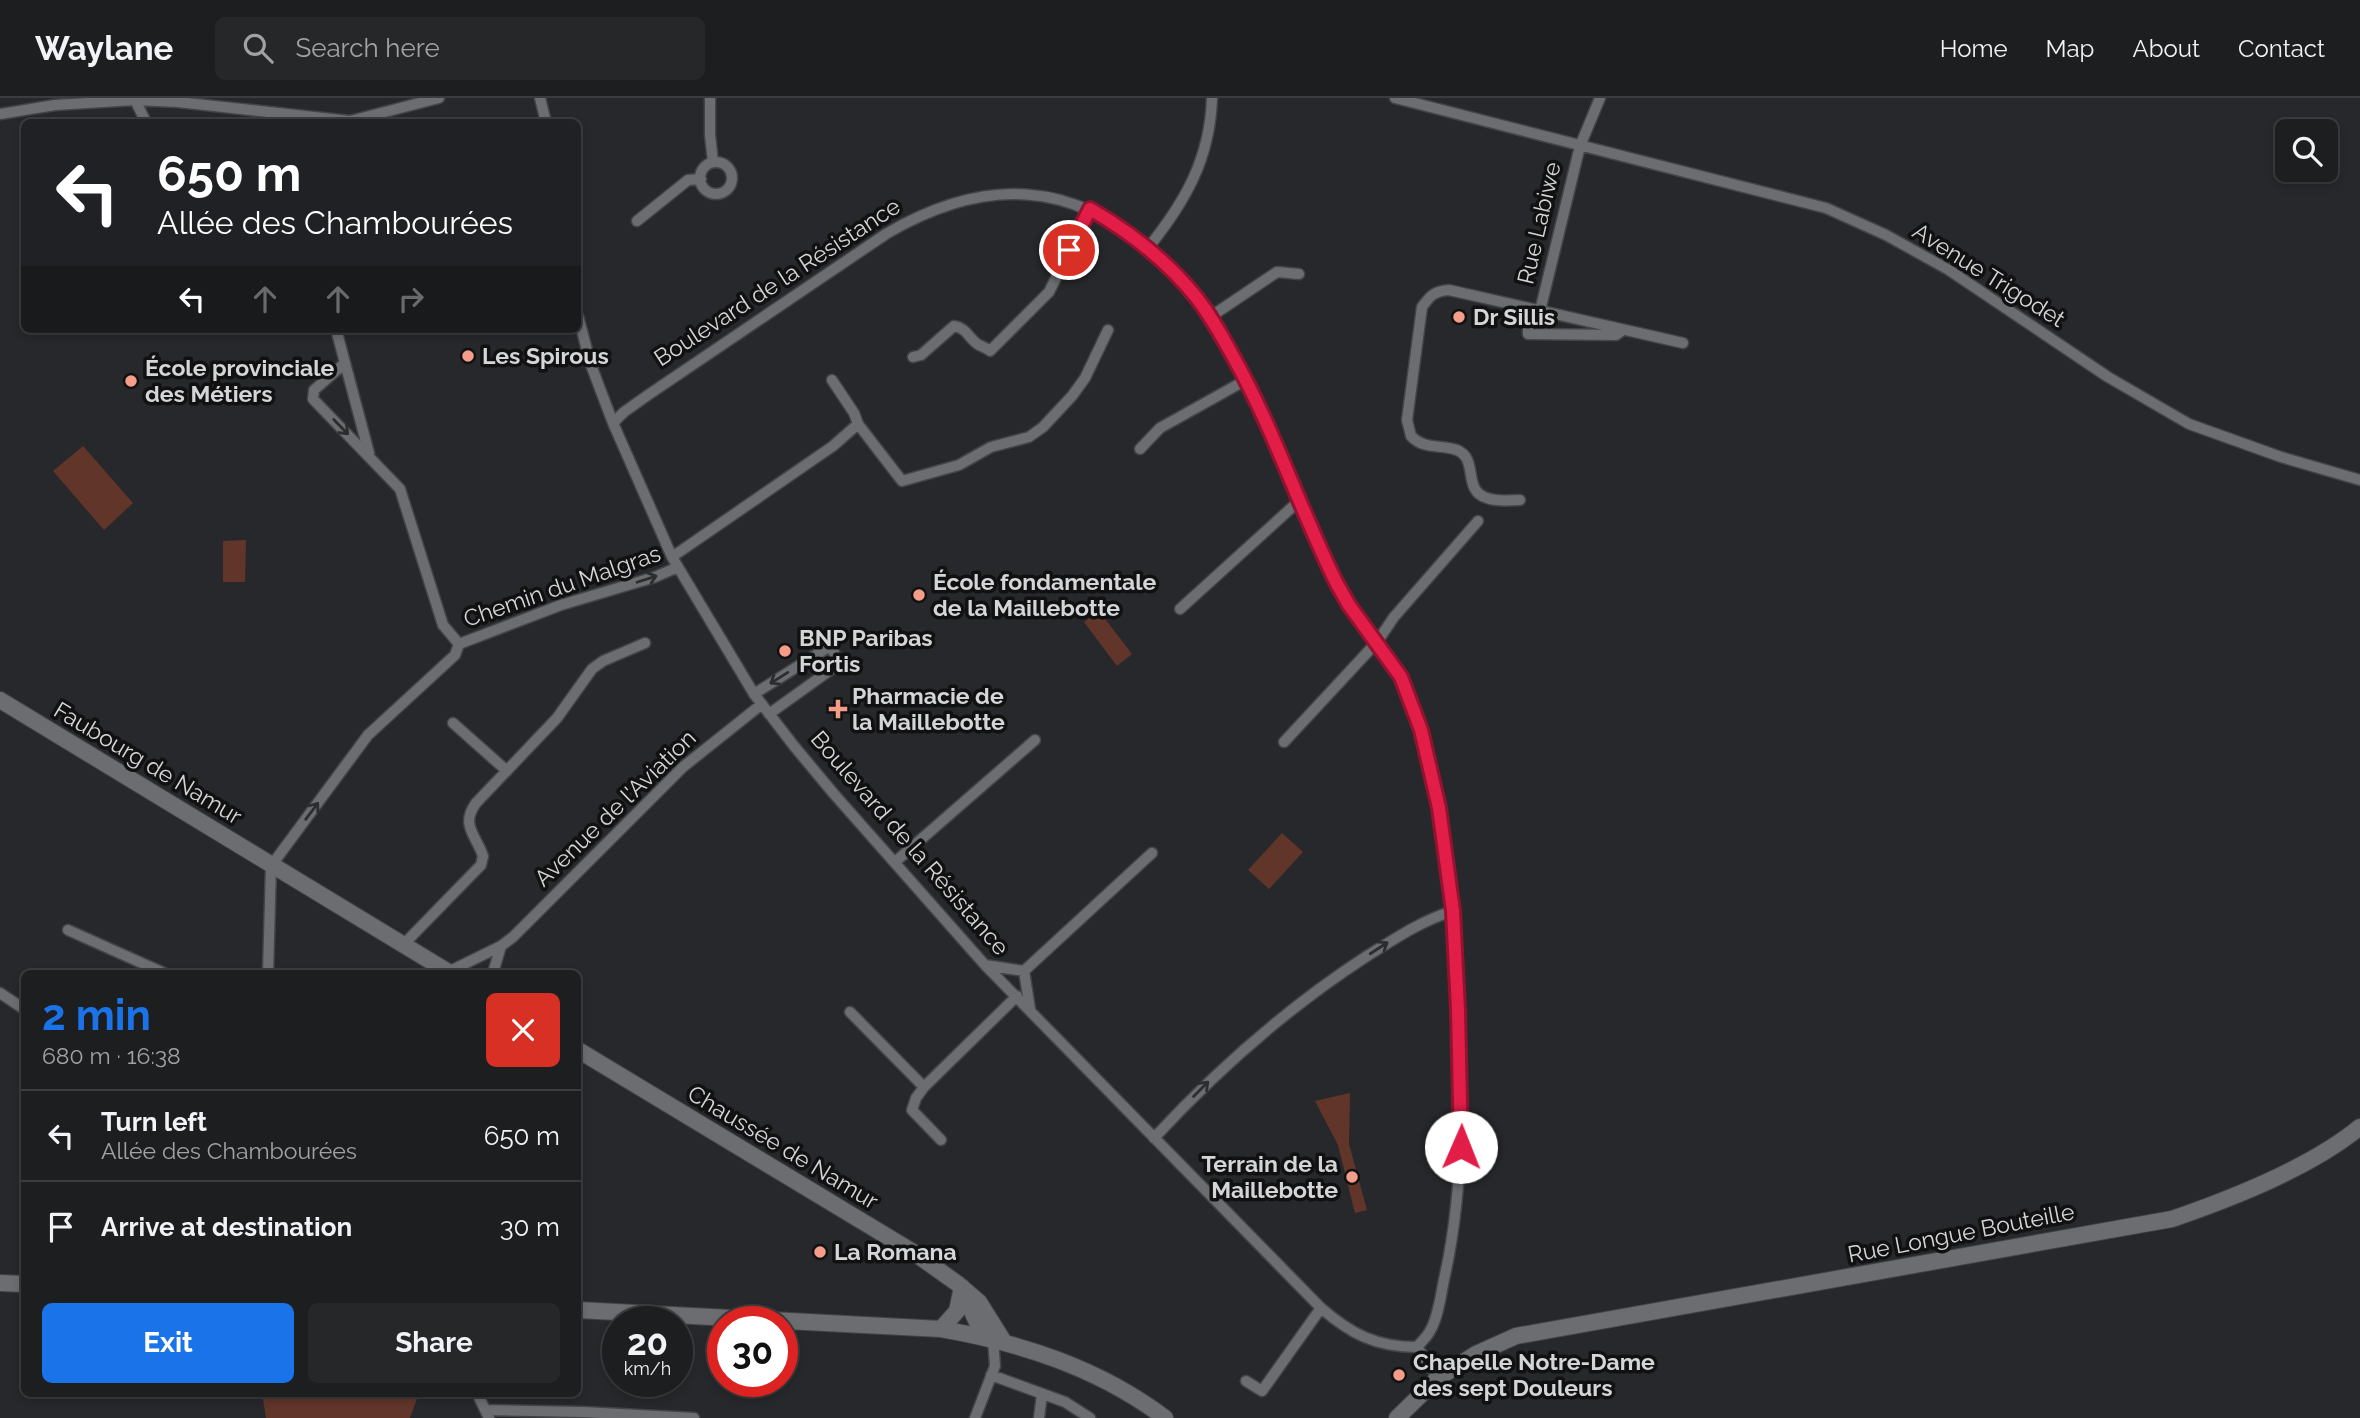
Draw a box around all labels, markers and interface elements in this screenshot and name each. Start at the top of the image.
search box [215,17,705,80]
text: Waylane [35,29,173,68]
icon: search [239,29,277,67]
text: Search here [295,33,440,63]
text: Home [1940,34,2008,63]
text: Map [2046,34,2094,63]
text: About [2132,34,2200,63]
text: Contact [2238,34,2325,63]
map controls [2275,119,2338,182]
button: search [2275,119,2338,182]
text: 650 m [157,145,301,202]
icon: left [42,147,133,238]
street label: Rue Labiwe [1511,159,1566,287]
street label: Boulevard de la Résistance [649,192,905,371]
text: Allée des Chambourées [157,204,513,241]
street label: Avenue Trigodet [1908,217,2071,332]
pin [1039,220,1099,280]
icon: arrive [1050,231,1088,269]
icon: left [173,280,211,318]
icon: ahead [246,280,284,318]
icon: ahead [319,280,357,318]
icon: right [392,280,430,318]
place label: Dr Sillis [1473,303,1555,330]
marker: Dr Sillis [1451,309,1467,325]
place label: Les Spirous [482,342,609,369]
marker: Les Spirous [460,348,476,364]
place label: École provinciale des Métiers [145,354,335,407]
marker: École provinciale des Métiers [123,373,139,389]
one-way arrow [333,418,350,435]
street label: Chemin du Malgras [460,539,664,632]
place label: École fondamentale de la Maillebotte [933,568,1157,621]
one-way arrow [636,572,658,584]
marker: École fondamentale de la Maillebotte [911,587,927,603]
place label: BNP Paribas Fortis [799,624,933,677]
marker: BNP Paribas Fortis [777,643,793,659]
one-way arrow [770,671,790,685]
place label: Pharmacie de la Maillebotte [852,682,1005,735]
street label: Faubourg de Namur [49,696,247,829]
marker: Pharmacie de la Maillebotte [830,701,846,717]
street label: Avenue de l'Aviation [528,724,701,892]
street label: Boulevard de la Résistance [806,725,1015,960]
one-way arrow [304,802,319,820]
one-way arrow [1369,941,1389,955]
text: 2 min [42,991,151,1040]
button: close [486,993,560,1067]
text: 680 m · 16:38 [42,1042,181,1069]
street label: Chaussée de Namur [683,1079,883,1214]
one-way arrow [1193,1081,1210,1098]
text: Turn left [101,1107,207,1137]
position arrow [1424,1110,1498,1184]
icon: left [42,1117,80,1155]
text: 650 m [484,1121,560,1151]
text: Allée des Chambourées [101,1137,357,1164]
place label: Terrain de la Maillebotte [1201,1150,1338,1203]
marker: Terrain de la Maillebotte [1344,1169,1360,1185]
street label: Rue Longue Bouteille [1845,1197,2076,1268]
icon: arrive [42,1208,80,1246]
text: Arrive at destination [101,1212,352,1242]
text: 30 m [500,1212,560,1242]
place label: La Romana [834,1238,957,1265]
marker: La Romana [812,1244,828,1260]
button: Exit [42,1303,294,1383]
button: Share [308,1303,560,1383]
speed limit sign: 30 [707,1306,798,1397]
text: 20 [627,1322,668,1363]
place label: Chapelle Notre-Dame des sept Douleurs [1413,1348,1655,1401]
text: km/h [624,1358,671,1379]
marker: Chapelle Notre-Dame des sept Douleurs [1391,1367,1407,1383]

